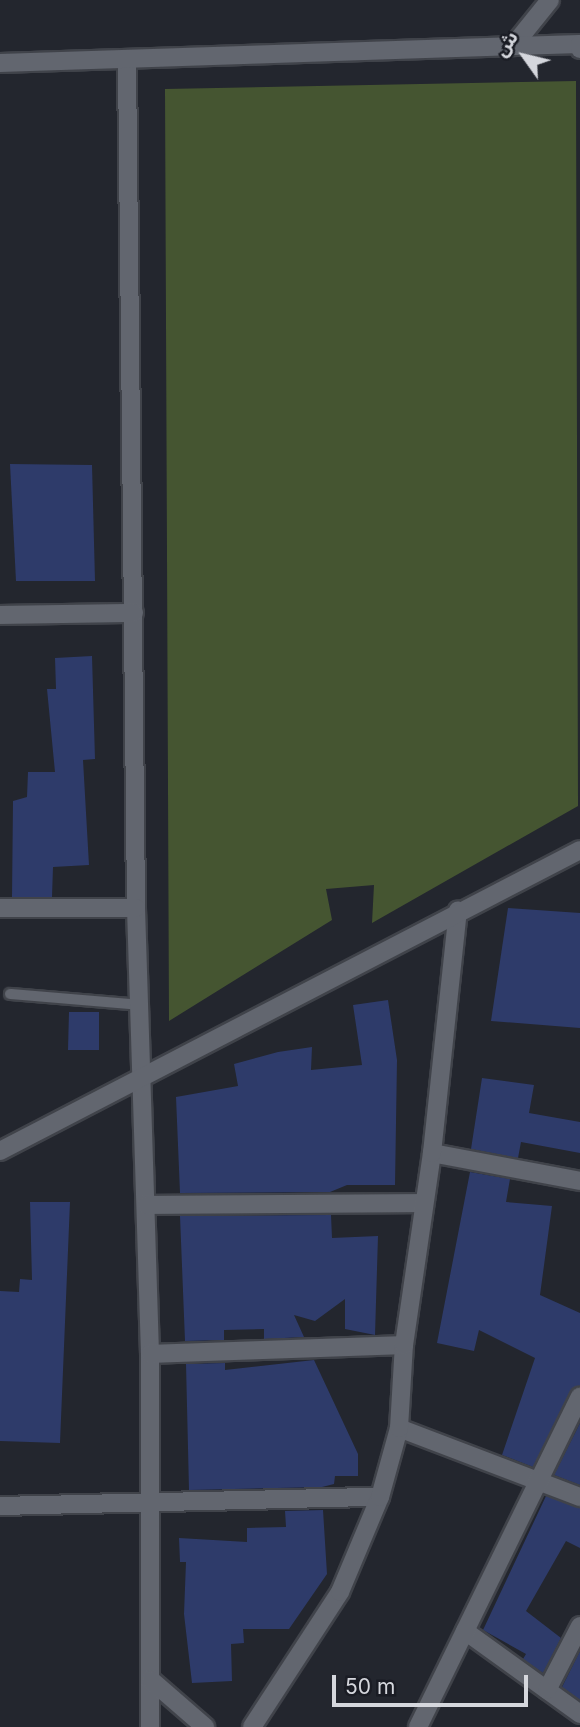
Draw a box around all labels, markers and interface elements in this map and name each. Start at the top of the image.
north arrow [489,21,559,91]
text: ش [489,27,523,61]
scale bar [335,1660,531,1704]
text: 50 m [345,1674,395,1699]

